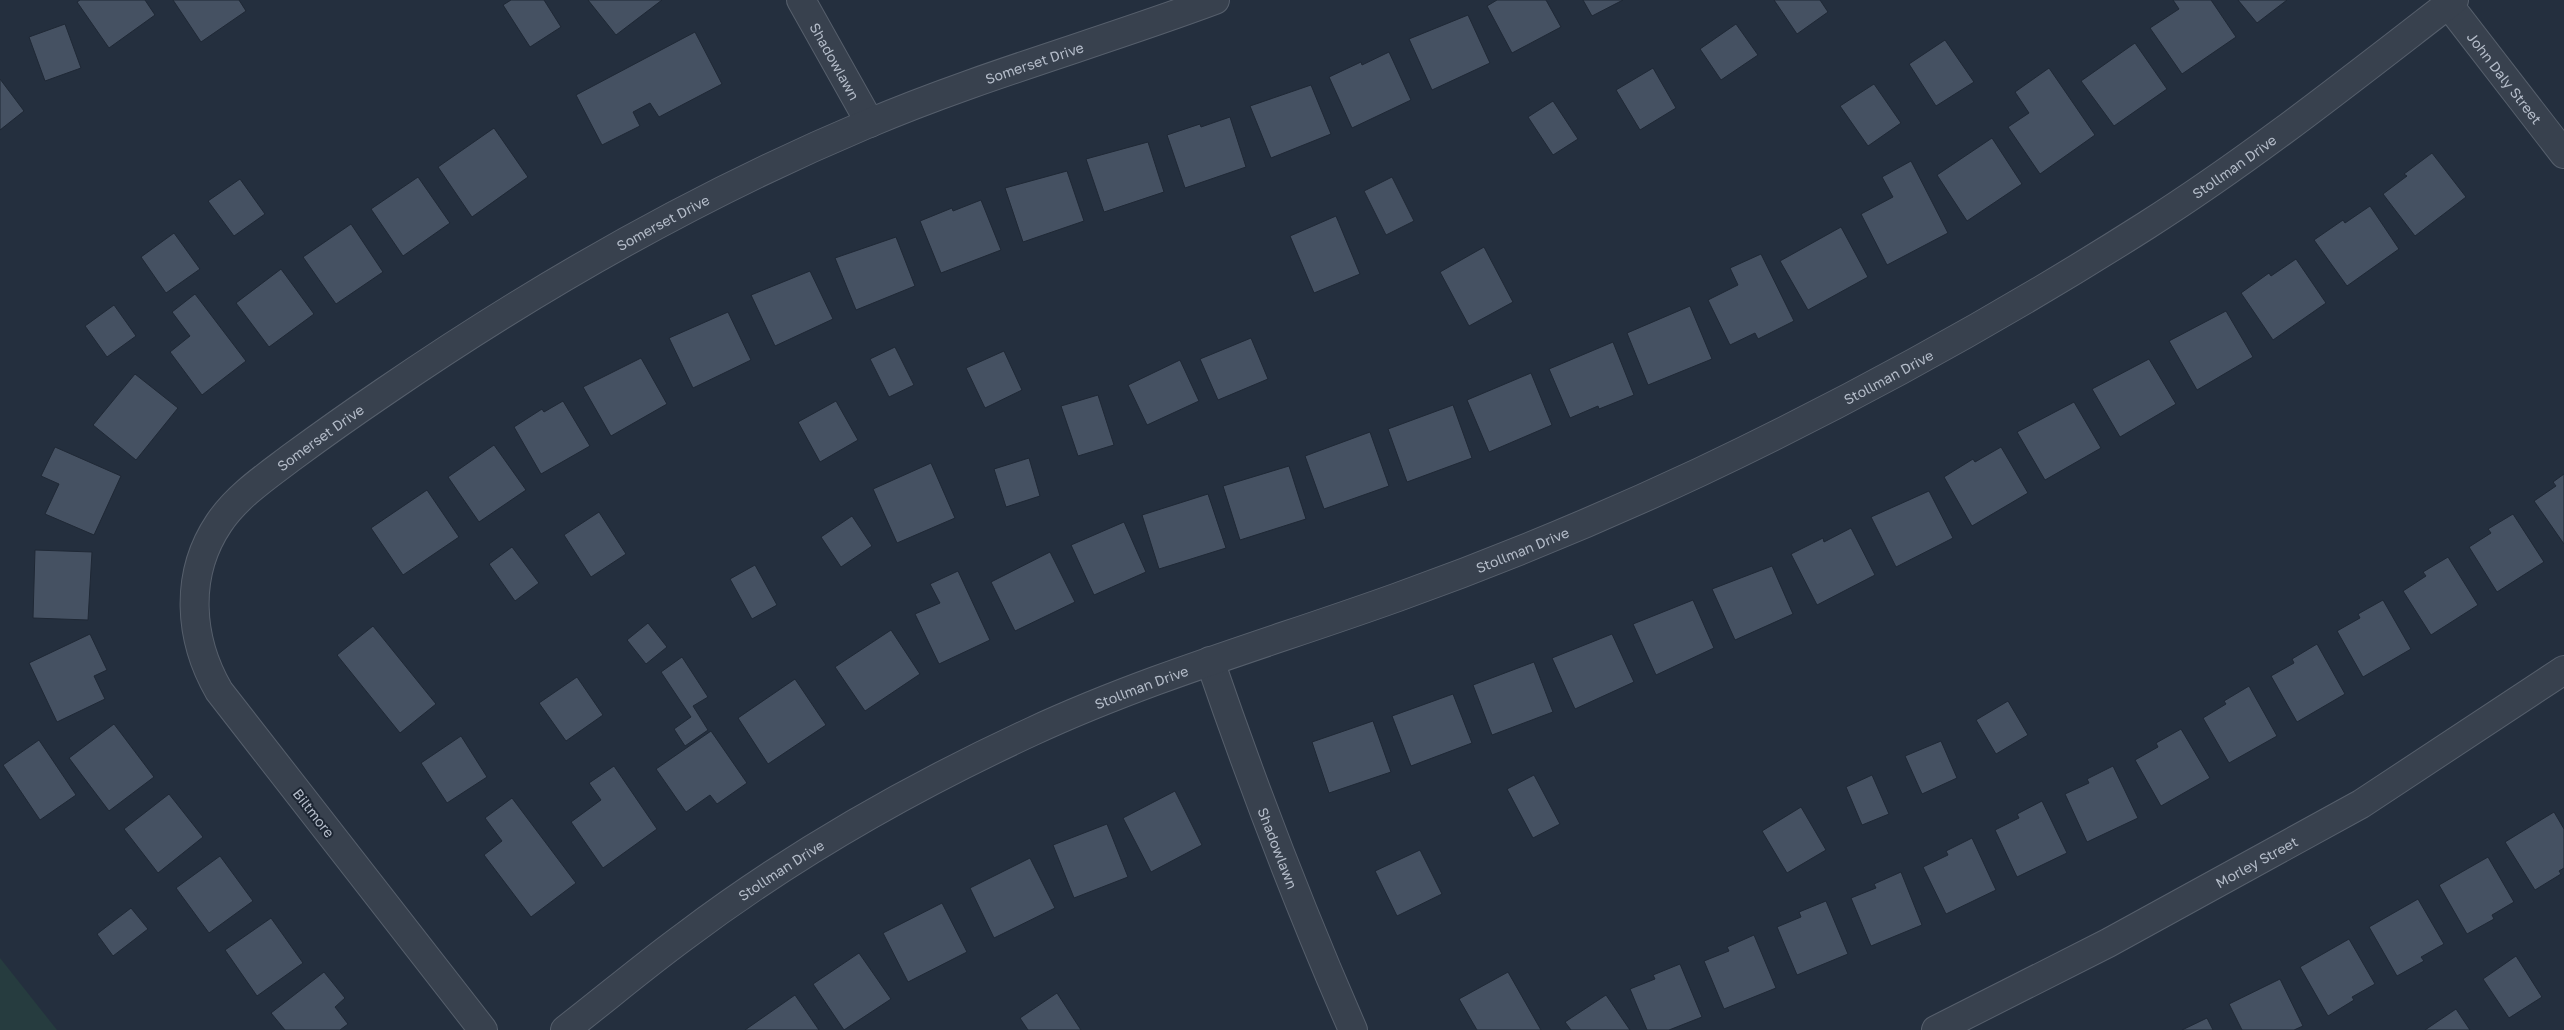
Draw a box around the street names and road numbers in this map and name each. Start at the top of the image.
street label: Shadowlawn [807,19,864,103]
street label: John Daly Street [2464,28,2546,127]
street label: Somerset Drive [983,38,1086,87]
street label: Stollman Drive [2189,131,2279,202]
street label: Somerset Drive [613,190,712,254]
street label: Stollman Drive [1841,346,1936,407]
street label: Somerset Drive [273,400,367,474]
street label: Stollman Drive [1473,523,1571,576]
street label: Stollman Drive [1092,661,1190,712]
street label: Biltmore [290,785,338,841]
street label: Shadowlawn [1255,805,1302,891]
street label: Morley Street [2212,832,2300,891]
street label: Stollman Drive [735,836,827,904]

